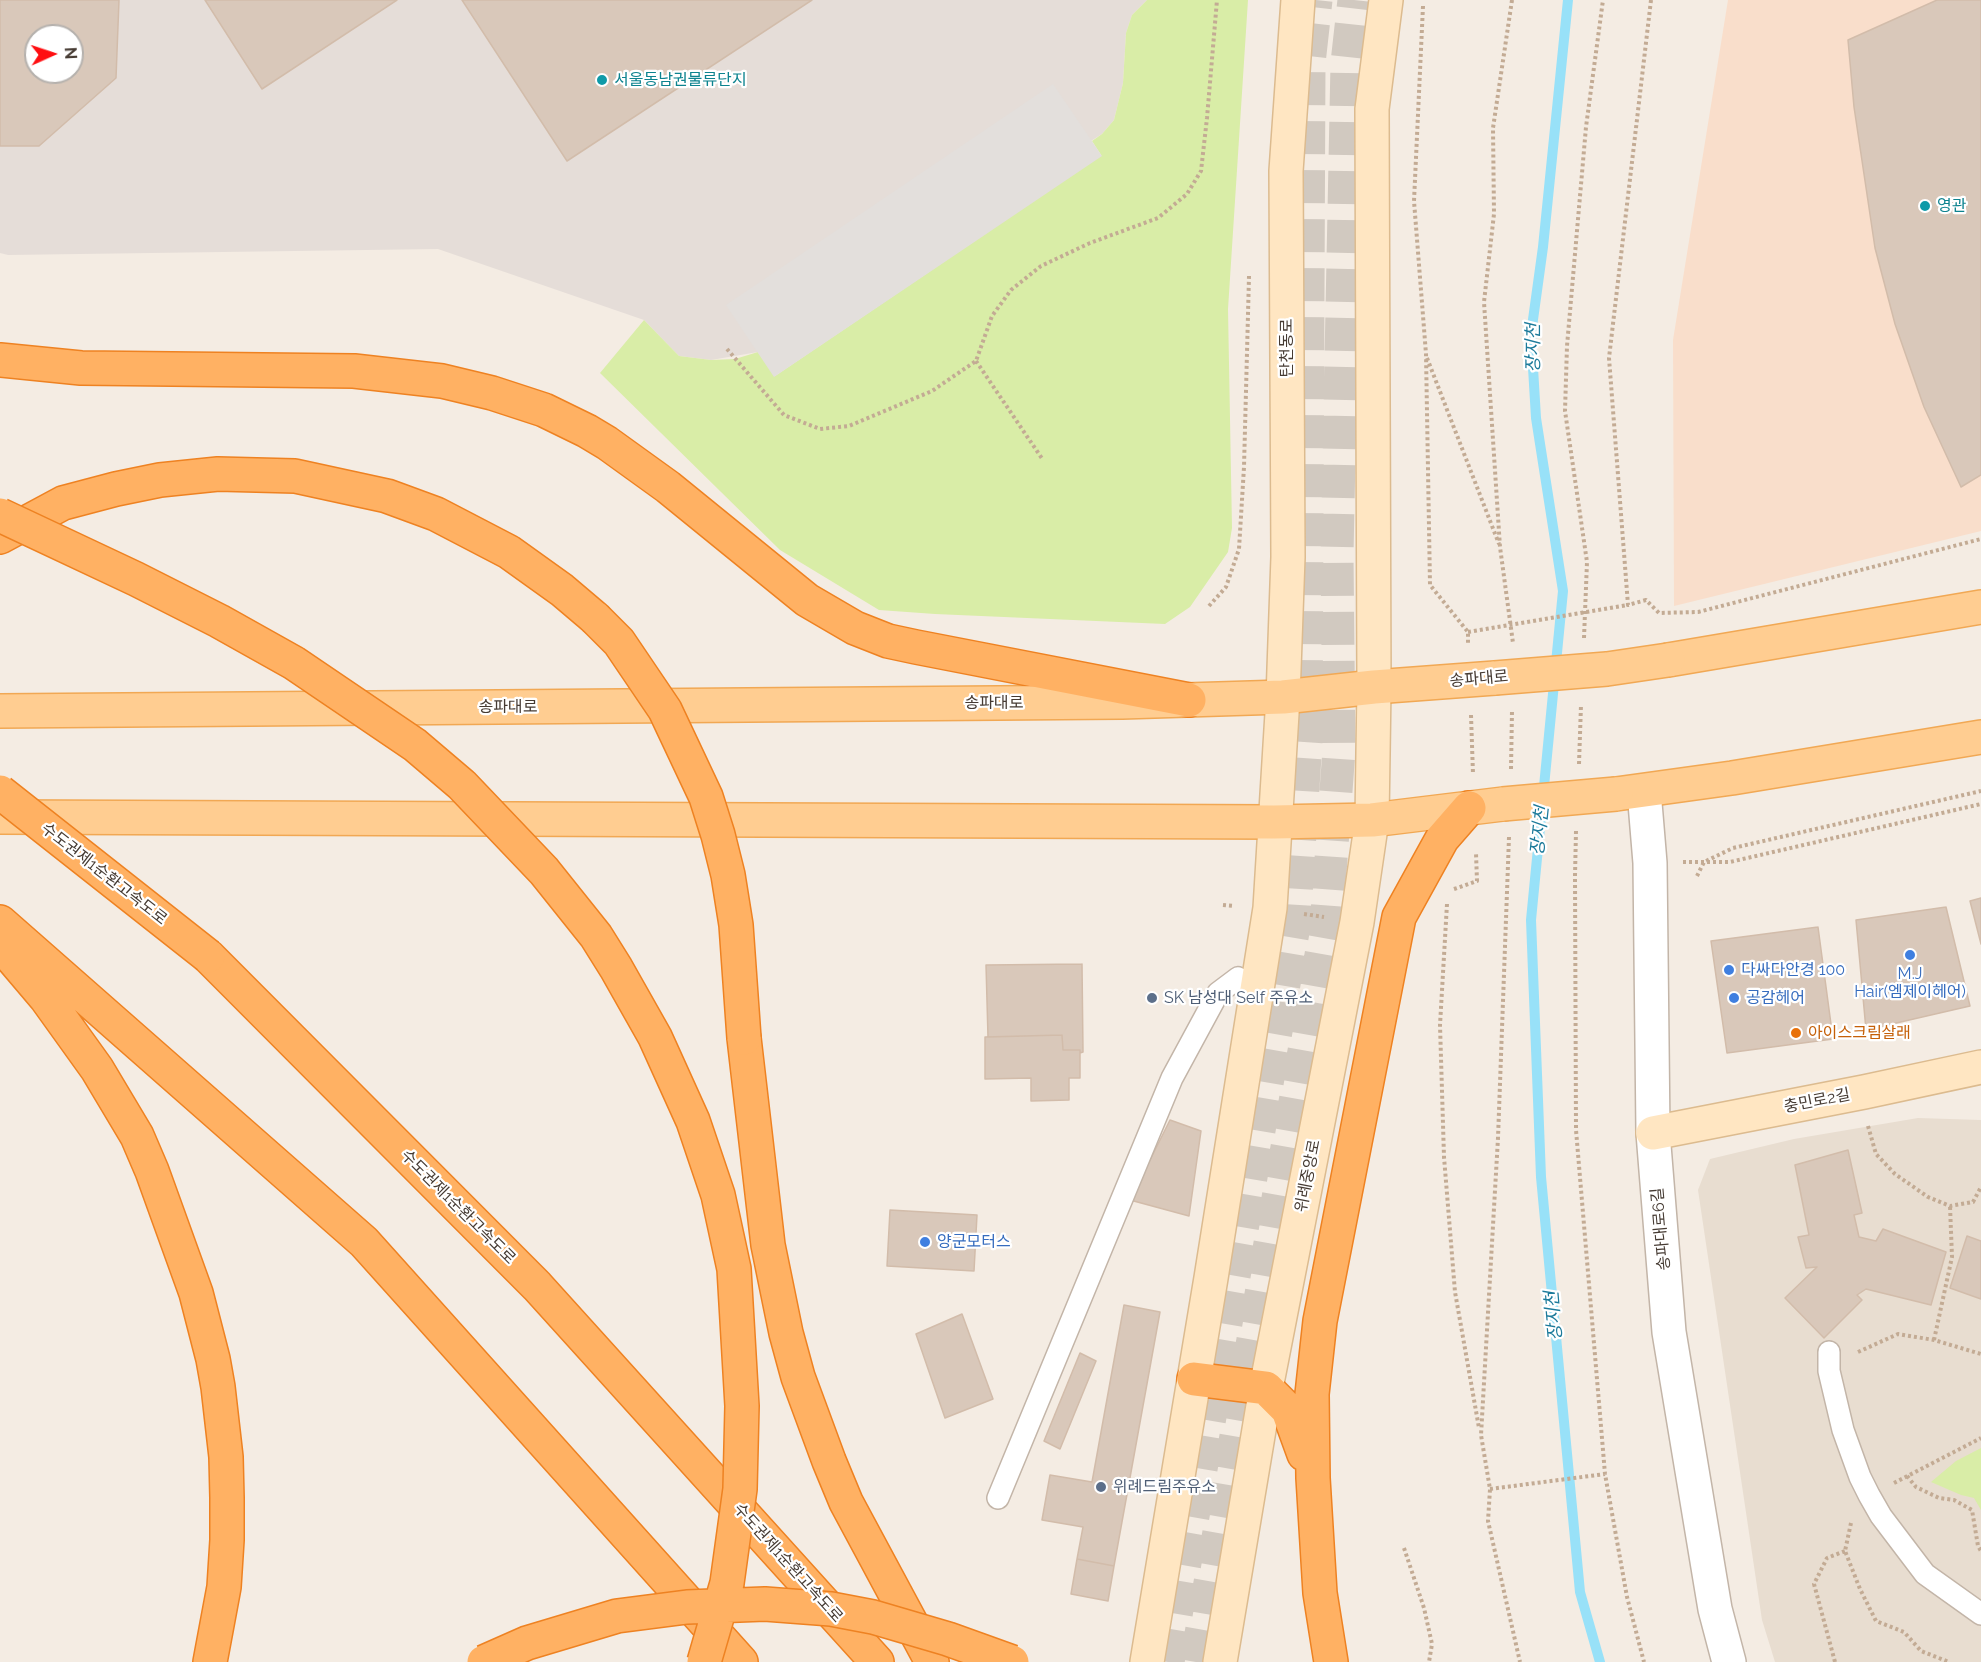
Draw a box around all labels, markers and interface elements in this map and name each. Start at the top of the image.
north arrow [24,24,84,84]
text: N [61,47,80,60]
place label: 서울동남권물류단지 [614,70,746,90]
marker: 서울동남권물류단지 [595,73,609,87]
place label: 영관 [1937,196,1966,216]
marker: 영관 [1918,199,1932,213]
street label: 탄천동로 [1277,319,1297,377]
water label: 장지천 [1523,323,1545,373]
street label: 송파대로 [1449,667,1509,691]
street label: 송파대로 [965,693,1023,713]
street label: 송파대로 [479,697,537,717]
water label: 장지천 [1527,805,1553,857]
street label: 수도권제1순환고속도로 [37,819,171,929]
marker: M.J Hair(엠제이헤어) [1903,948,1917,962]
place label: 다싸다안경 100 [1741,960,1845,980]
marker: 다싸다안경 100 [1722,963,1736,977]
place label: M.J Hair(엠제이헤어) [1854,964,1966,1002]
place label: SK 남성대 Self 주유소 [1164,988,1313,1008]
place label: 공감헤어 [1746,988,1805,1008]
marker: SK 남성대 Self 주유소 [1145,991,1159,1005]
marker: 공감헤어 [1727,991,1741,1005]
place label: 아이스크림살래 [1808,1023,1911,1043]
marker: 아이스크림살래 [1789,1026,1803,1040]
street label: 충민로2길 [1782,1085,1852,1117]
street label: 위례중앙로 [1292,1138,1324,1214]
street label: 수도권제1순환고속도로 [397,1146,519,1268]
street label: 송파대로6길 [1648,1187,1674,1271]
place label: 양군모터스 [937,1232,1011,1252]
marker: 양군모터스 [918,1235,932,1249]
water label: 장지천 [1541,1290,1567,1342]
place label: 위례드림주유소 [1113,1477,1216,1497]
marker: 위례드림주유소 [1094,1480,1108,1494]
street label: 수도권제1순환고속도로 [729,1499,847,1627]

